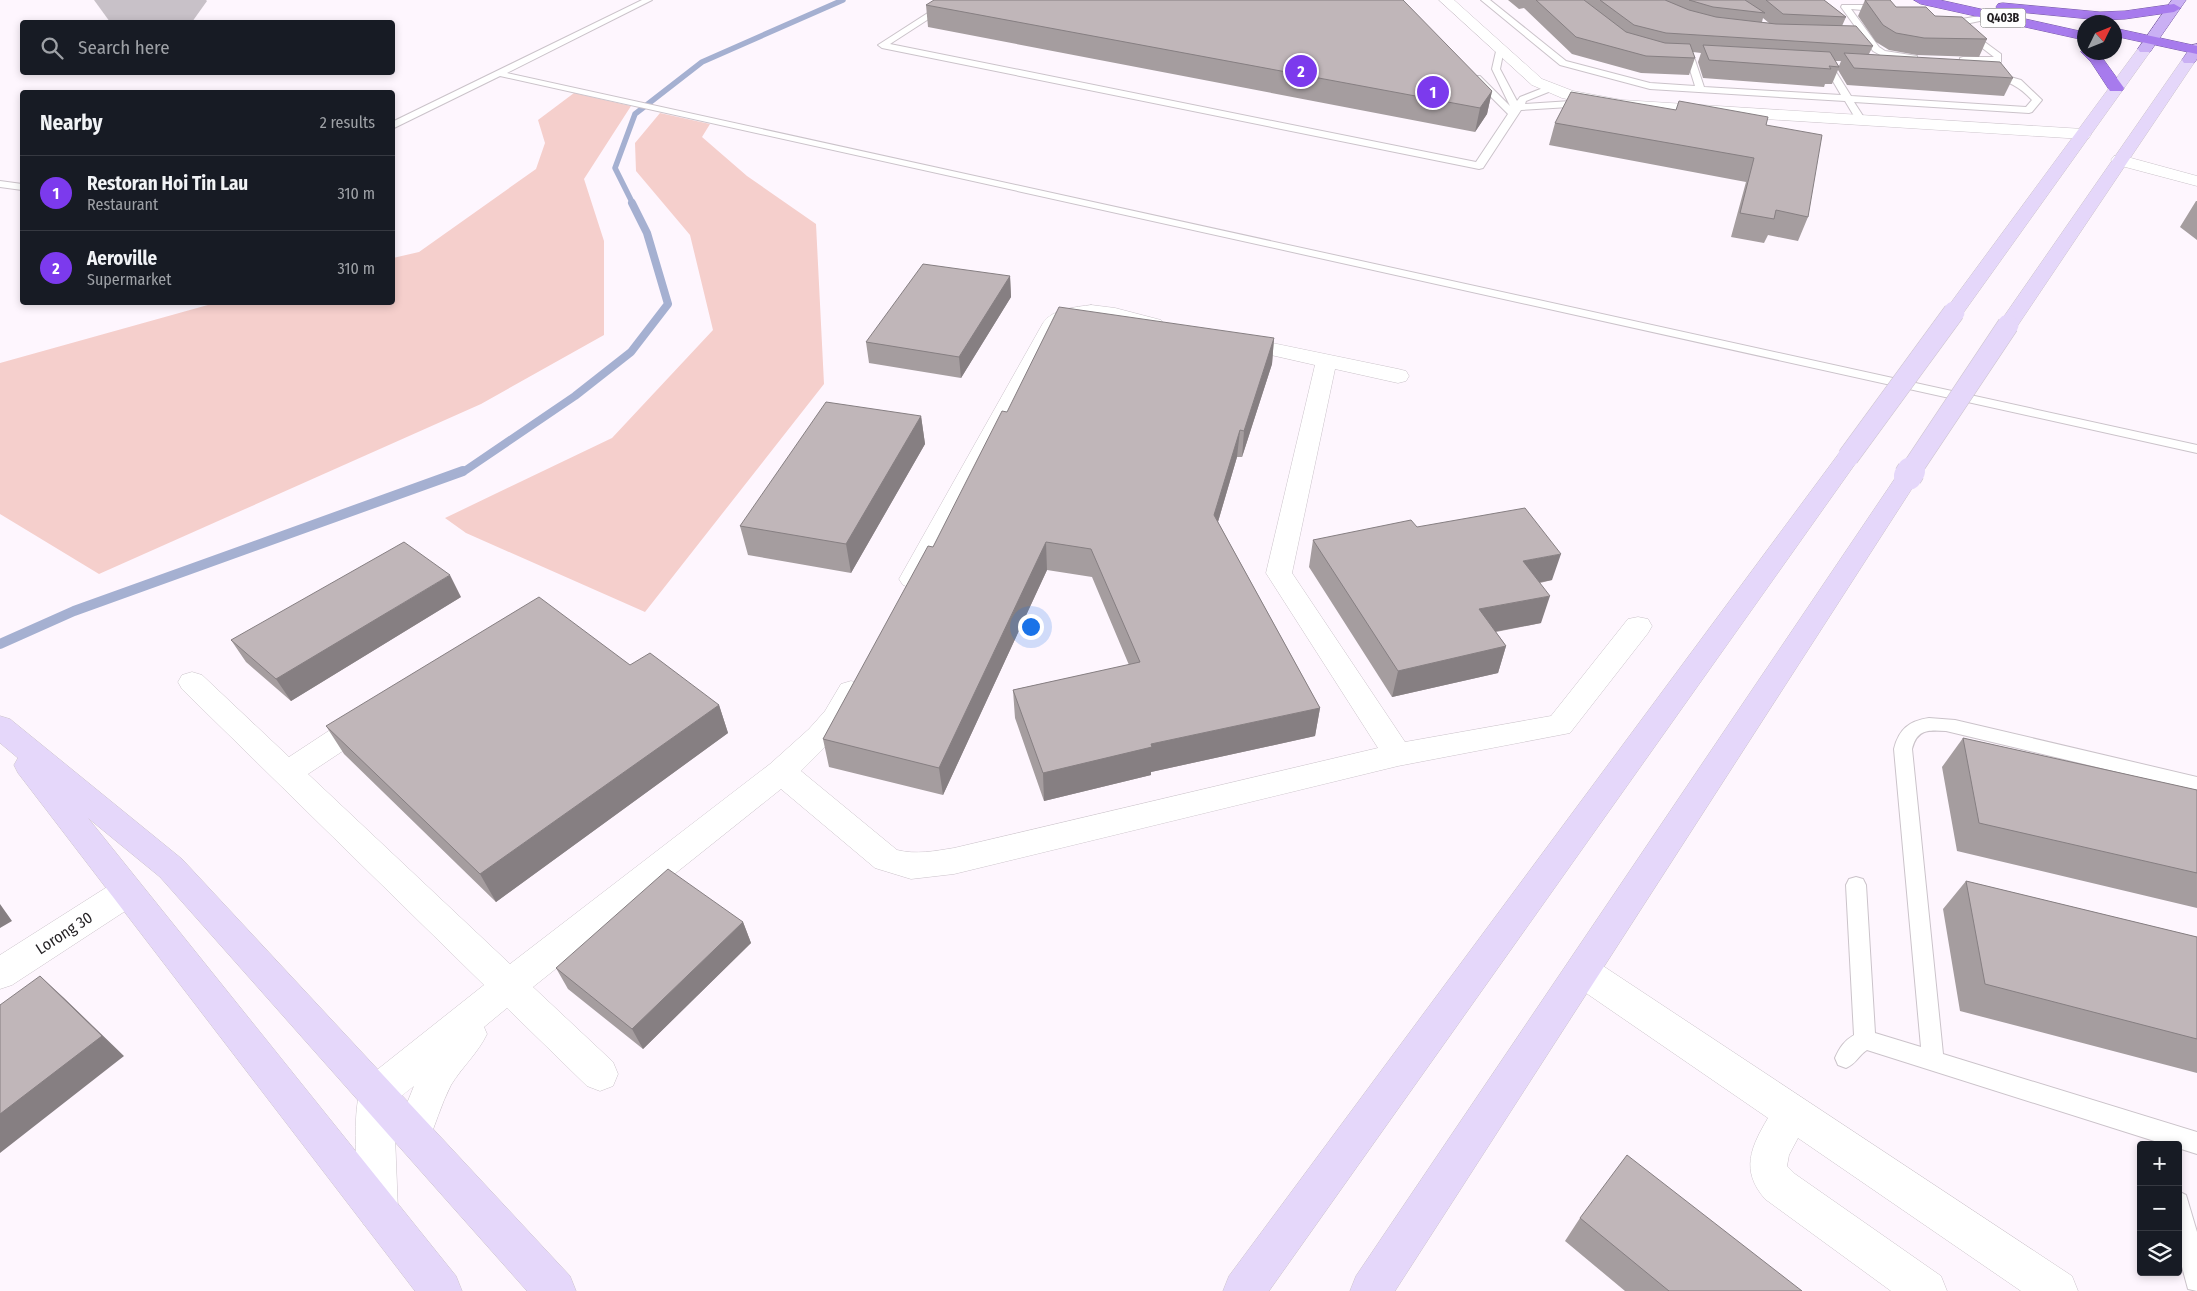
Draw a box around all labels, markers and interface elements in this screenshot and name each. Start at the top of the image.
road number: Q403B [1980,8,2026,28]
north arrow [2077,15,2122,60]
search box [20,20,395,75]
icon: search [38,34,66,62]
text: Search here [78,36,170,59]
pin: 2 [1285,52,1317,90]
pin: 1 [1417,73,1449,111]
text: Nearby [40,110,102,136]
text: 2 results [320,113,375,132]
text: Restoran Hoi Tin Lau [87,172,248,195]
text: 1 [53,184,59,203]
text: 310 m [338,184,375,203]
text: Restaurant [87,195,158,214]
text: Aeroville [87,247,157,270]
text: 2 [52,259,60,278]
text: 310 m [338,259,375,278]
text: Supermarket [87,270,171,289]
your location [1018,614,1044,640]
street label: Lorong 30 [32,908,96,958]
map controls [2137,1141,2182,1276]
button: + [2137,1141,2182,1186]
button: − [2137,1186,2182,1231]
button: layers [2137,1231,2182,1276]

